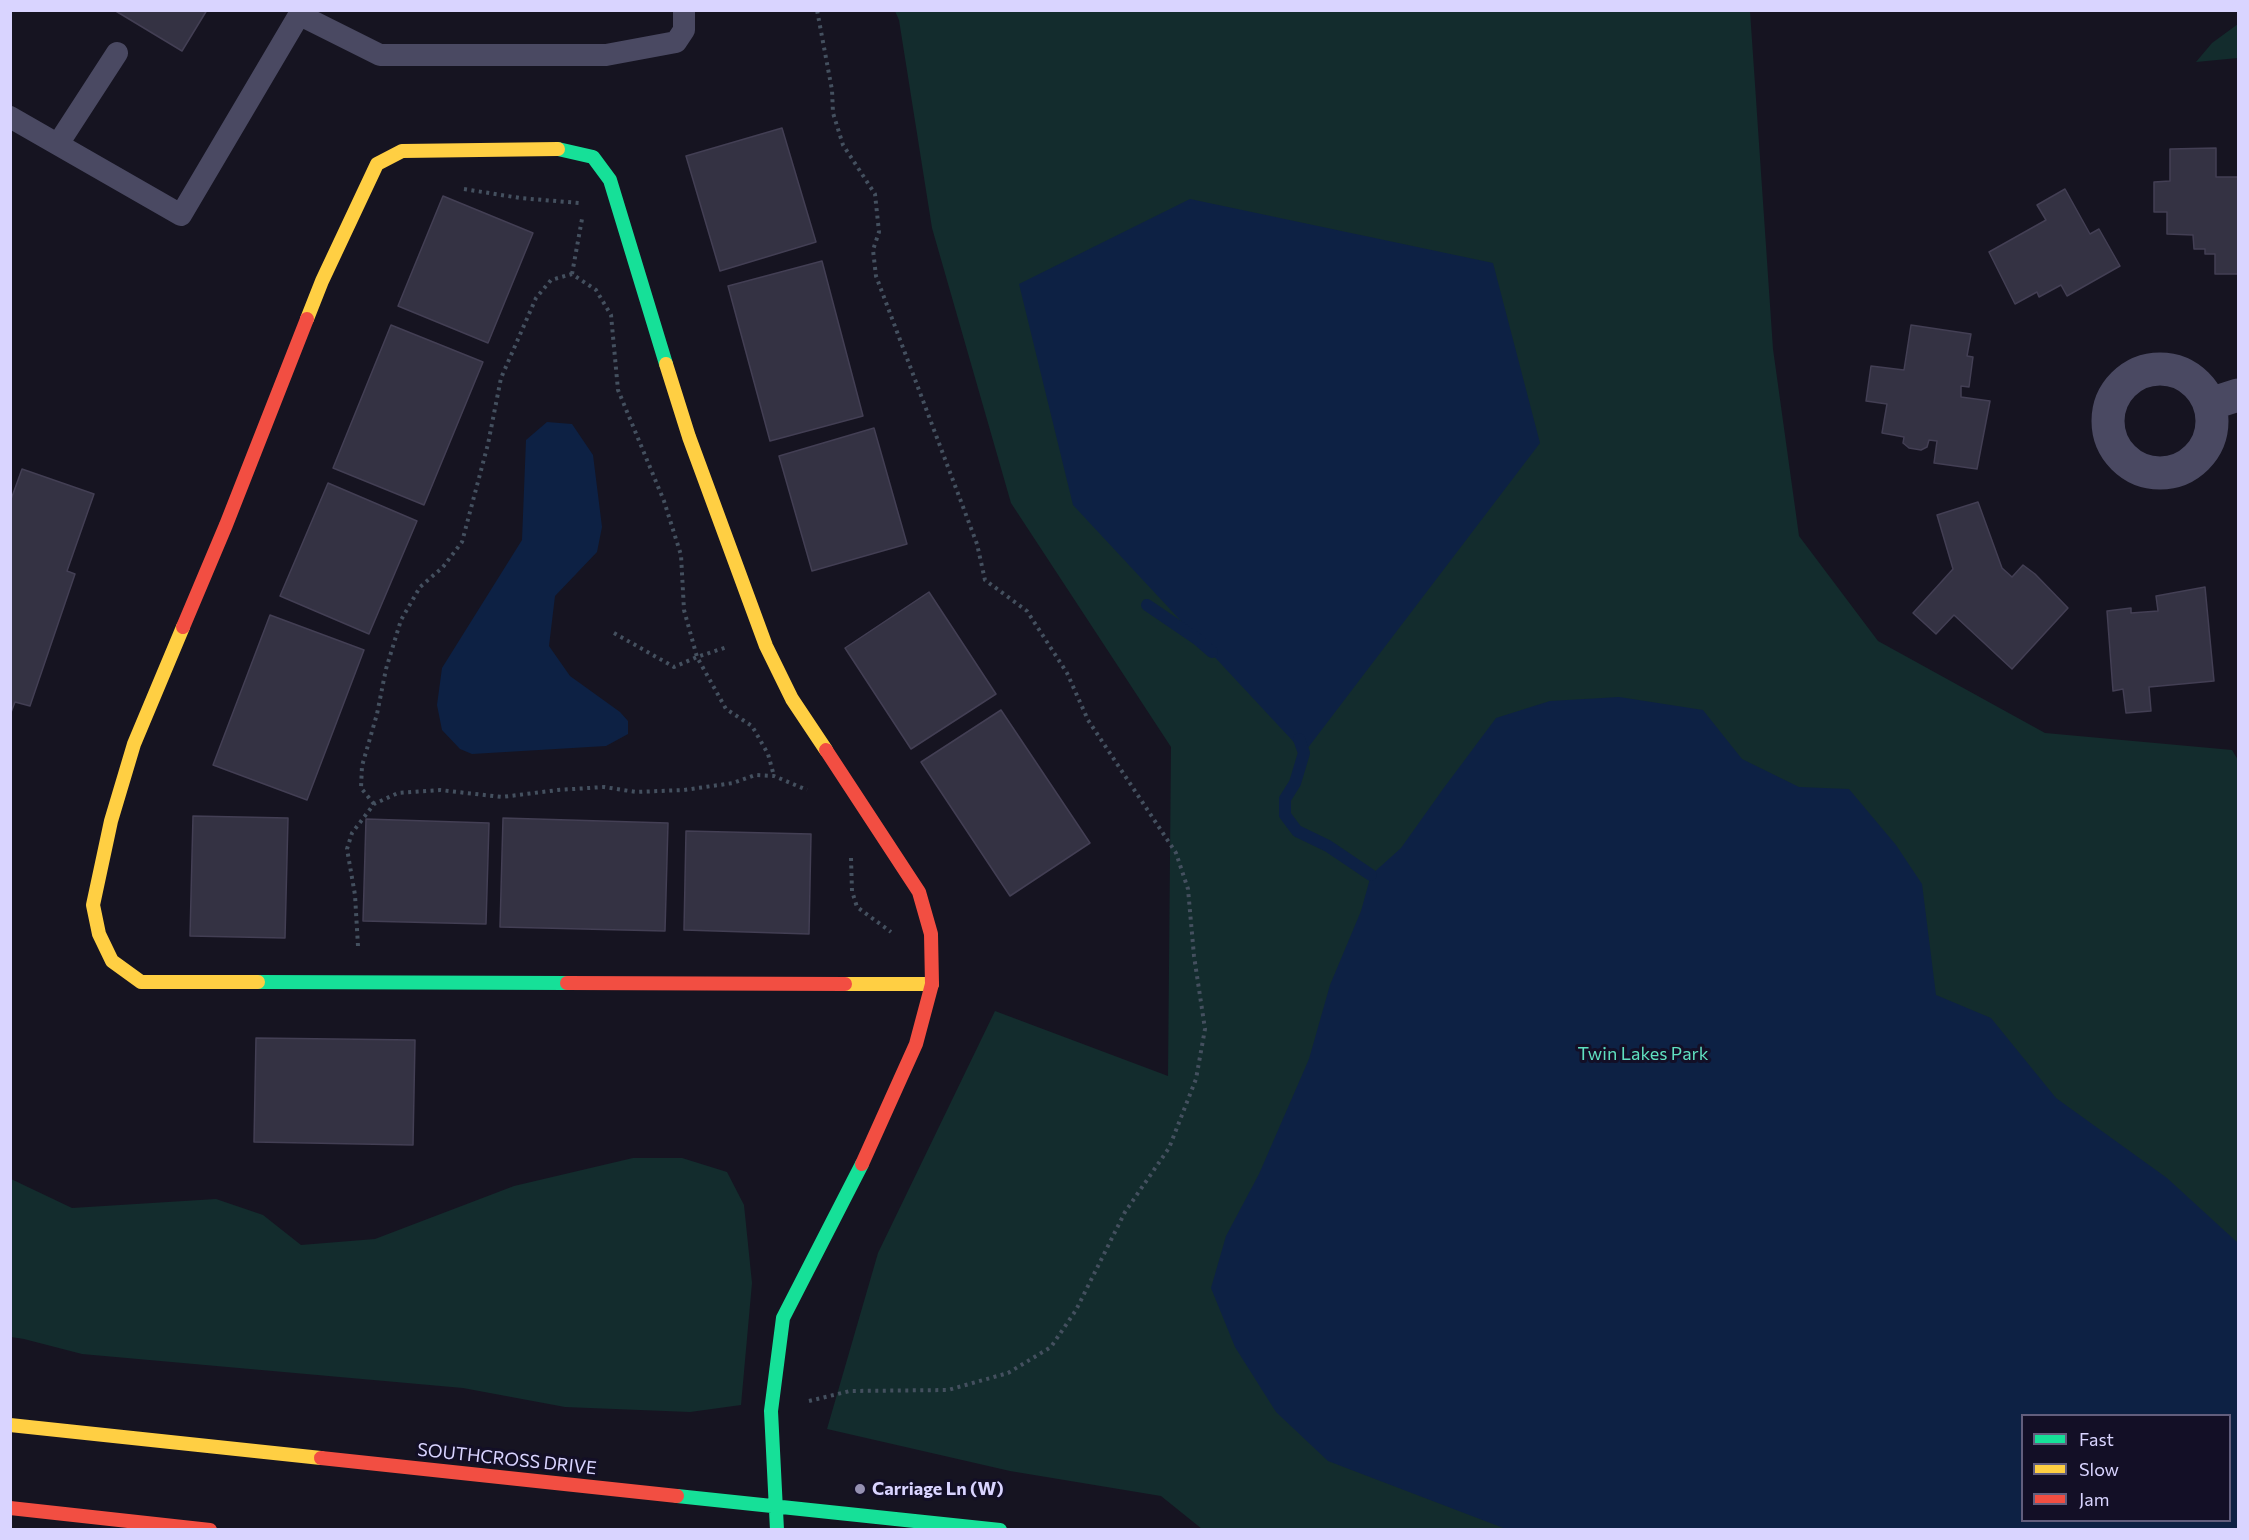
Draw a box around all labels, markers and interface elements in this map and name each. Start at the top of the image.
park label: Twin Lakes Park [1577,1043,1709,1065]
legend [2021,1414,2231,1522]
text: Fast [2079,1428,2114,1450]
street label: SOUTHCROSS DRIVE [416,1439,598,1479]
text: Slow [2079,1458,2119,1480]
place label: Carriage Ln (W) [872,1478,1004,1500]
marker: Carriage Ln (W) [853,1482,867,1496]
text: Jam [2079,1488,2109,1510]

